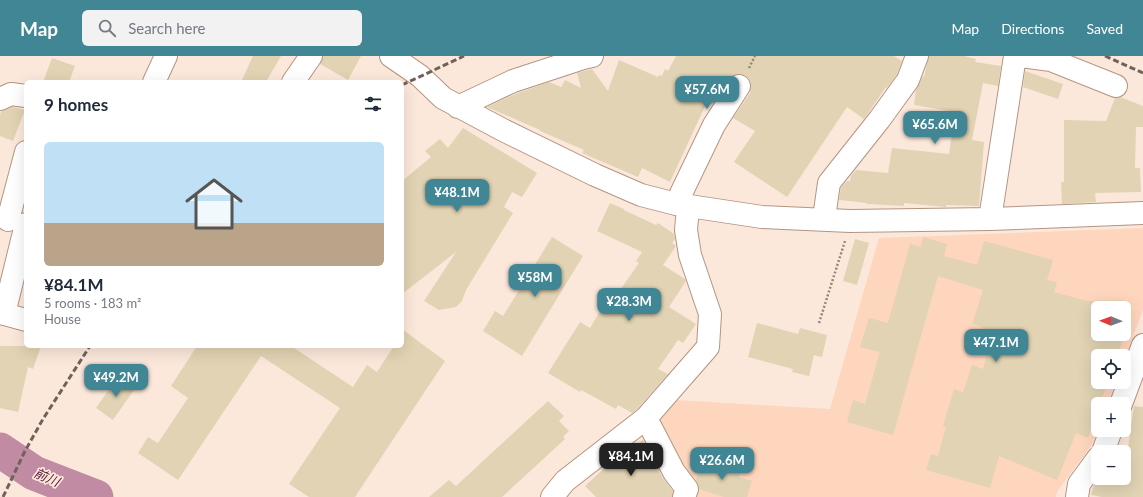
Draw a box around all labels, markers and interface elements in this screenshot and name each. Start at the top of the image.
search box [82,10,362,46]
text: Map [20,17,58,40]
icon: search [96,17,118,39]
text: Search here [128,19,206,37]
text: Map [952,20,979,37]
text: Directions [1001,20,1064,37]
text: Saved [1086,20,1123,37]
pin: ¥57.6M [674,76,740,110]
text: ¥57.6M [684,81,730,97]
icon: filters [362,93,384,115]
text: 9 homes [44,94,108,115]
pin: ¥65.6M [902,111,968,145]
text: ¥65.6M [912,116,958,132]
icon: home [178,168,250,240]
pin: ¥48.1M [424,179,490,213]
text: ¥48.1M [434,184,480,200]
pin: ¥58M [511,264,559,298]
text: ¥58M [518,269,552,285]
text: ¥84.1M [44,274,104,295]
pin: ¥28.3M [596,288,662,322]
text: ¥28.3M [606,293,652,309]
text: 5 rooms · 183 m² [44,295,141,311]
north arrow [1091,301,1131,341]
map controls [1091,301,1131,485]
text: House [44,311,81,327]
pin: ¥47.1M [963,329,1029,363]
text: ¥47.1M [973,334,1019,350]
button: locate [1091,349,1131,389]
pin: ¥49.2M [83,364,149,398]
text: ¥49.2M [93,369,139,385]
button: + [1091,397,1131,437]
pin: ¥84.1M [598,443,664,477]
button: − [1091,445,1131,485]
pin: ¥26.6M [689,447,755,481]
text: ¥84.1M [608,448,654,464]
text: ¥26.6M [699,452,745,468]
water label: 前川 [32,464,64,490]

